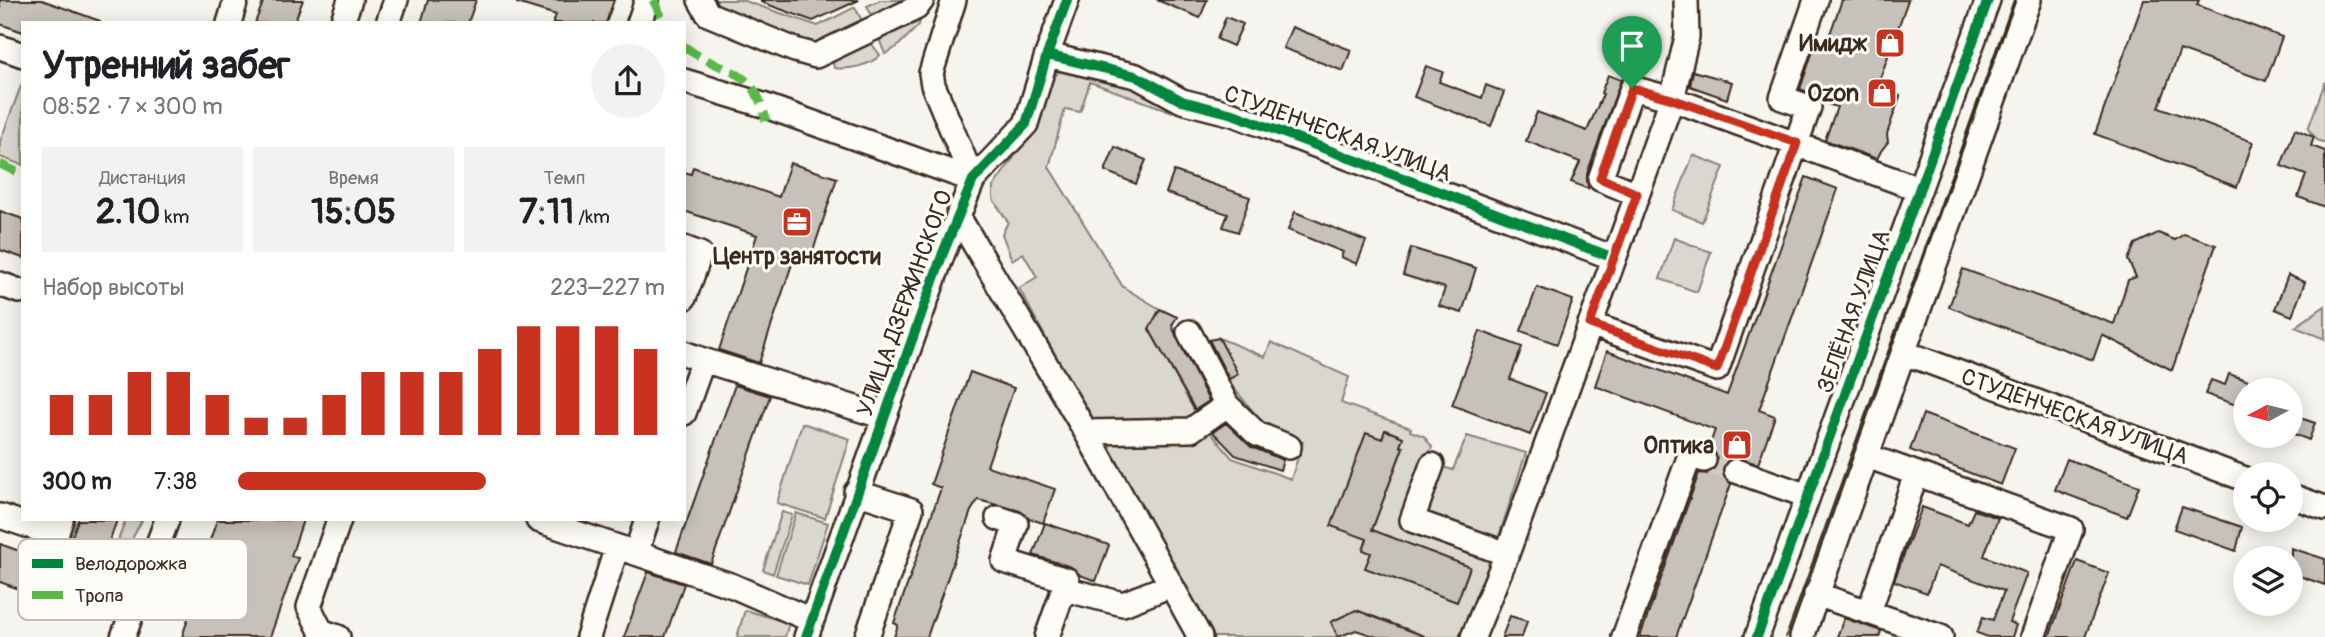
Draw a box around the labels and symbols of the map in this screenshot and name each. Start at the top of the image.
pin [1602,16,1662,88]
shop icon: Имидж [1873,26,1907,60]
place label: Имидж [1799,29,1868,58]
shop icon: Ozon [1865,76,1899,110]
street label: СТУДЕНЧЕСКАЯ УЛИЦА [1220,79,1456,188]
place label: Ozon [1807,79,1859,108]
street label: УЛИЦА ДЗЕРЖИНСКОГО [850,186,959,420]
office icon: Центр занятости [780,205,814,239]
street label: ЗЕЛЁНАЯ УЛИЦА [1810,225,1897,397]
place label: Центр занятости [713,242,881,271]
street label: СТУДЕНЧЕСКАЯ УЛИЦА [1957,362,2193,471]
north arrow [2233,378,2303,448]
shop icon: Оптика [1720,428,1754,462]
place label: Оптика [1643,431,1714,460]
legend [18,539,248,620]
text: Велодорожка [75,552,187,576]
text: Тропа [75,584,123,608]

